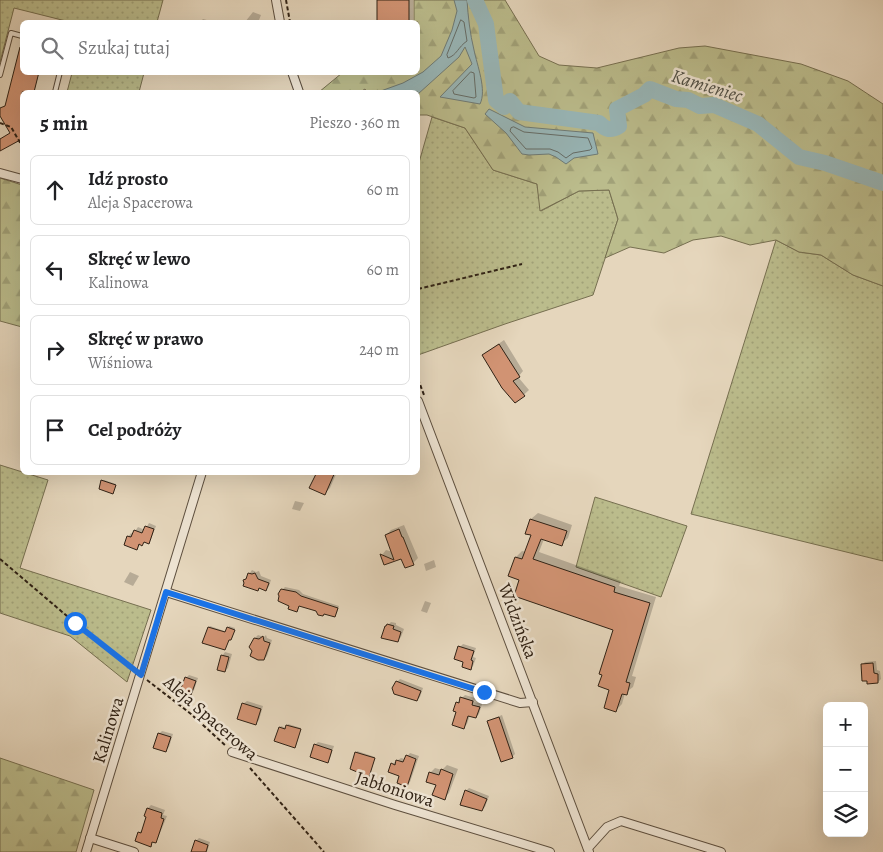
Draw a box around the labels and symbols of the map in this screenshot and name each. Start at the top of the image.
water label: Kamieniec [668,63,746,109]
street label: Widzińska [492,579,543,663]
route start [64,612,87,635]
street label: Aleja Spacerowa [158,670,264,766]
route end [473,681,496,704]
street label: Kalinowa [87,693,130,766]
street label: Jabłoniowa [353,765,438,813]

